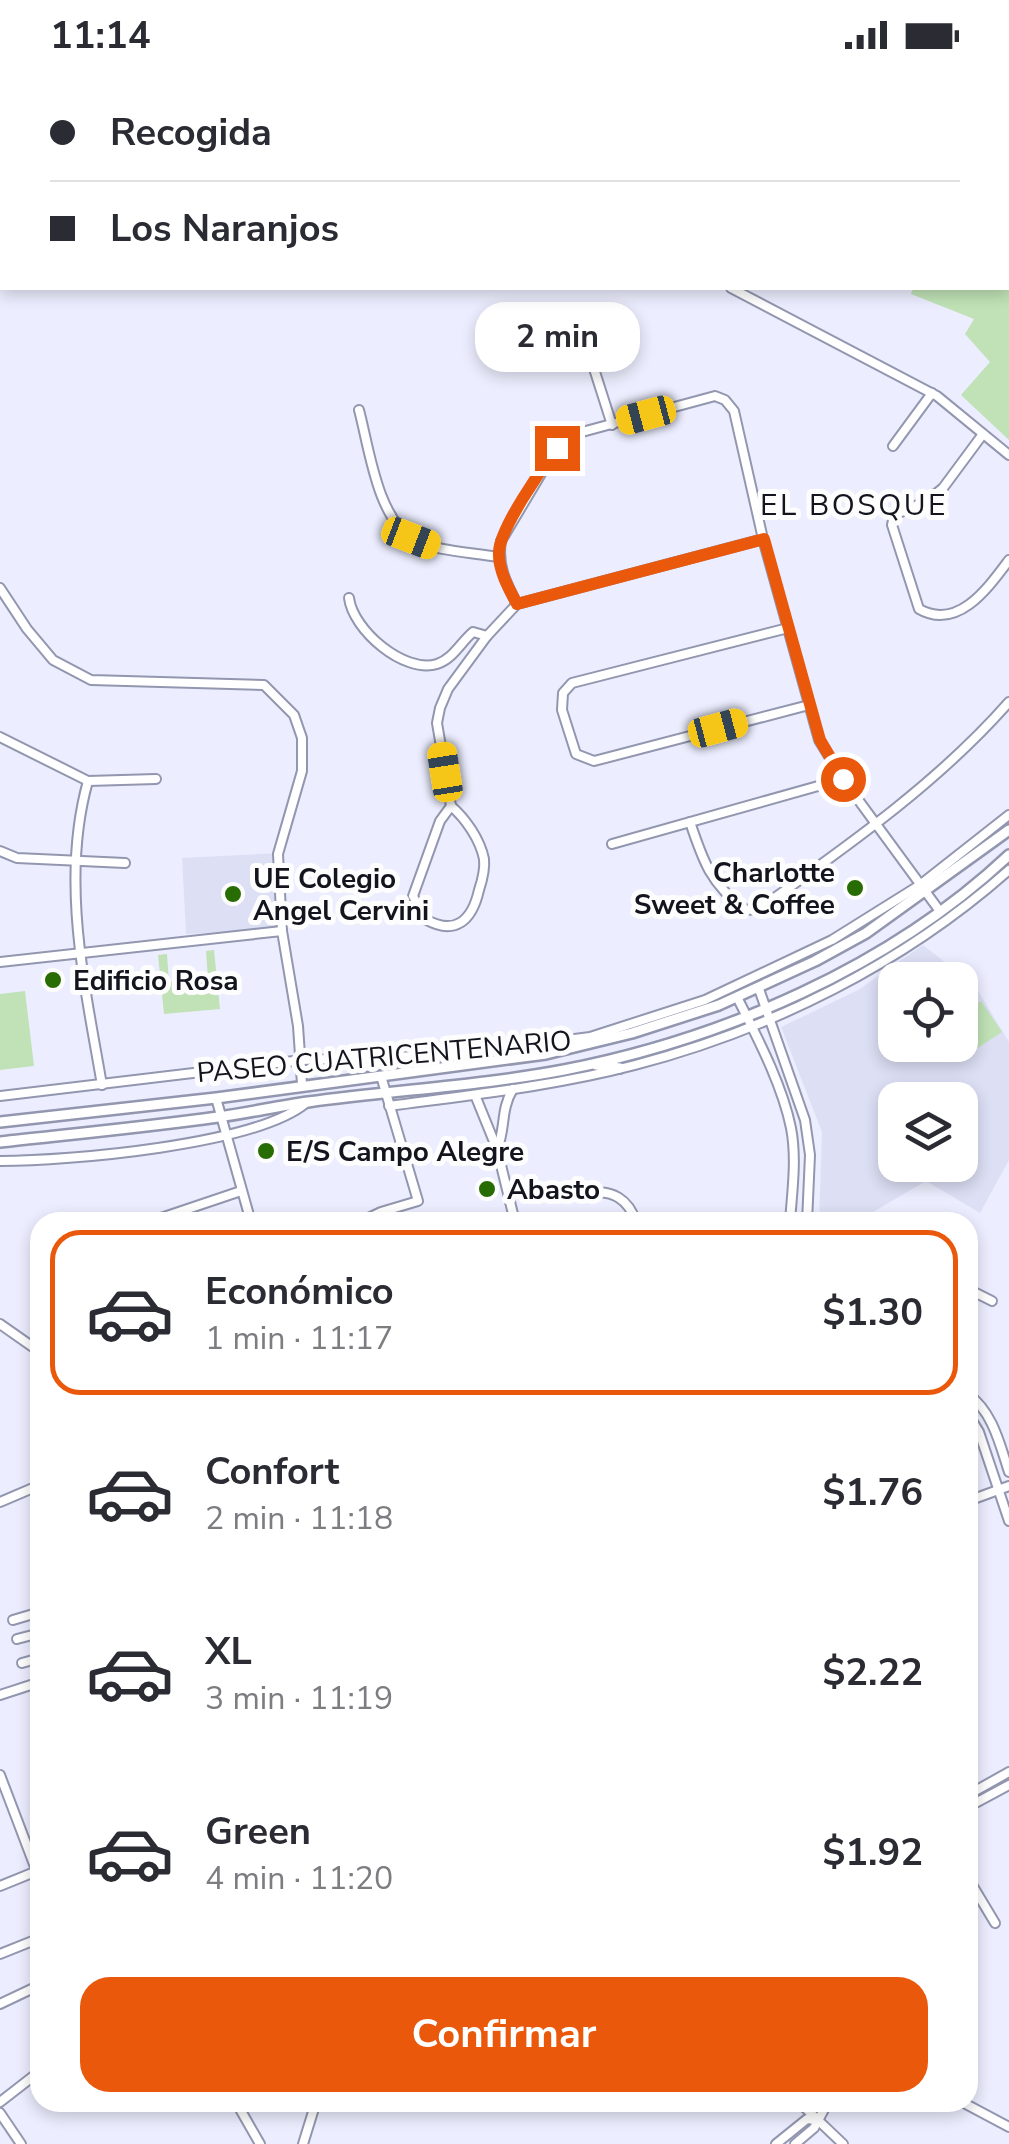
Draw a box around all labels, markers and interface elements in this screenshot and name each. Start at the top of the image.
text: 11:14 [50,10,151,61]
text: Recogida [110,107,272,158]
text: Los Naranjos [110,203,339,254]
callout: 2 min [474,303,640,373]
text: 2 min [516,315,599,358]
car [613,393,679,437]
route end [535,426,580,471]
district label: EL BOSQUE [760,485,948,526]
car [378,513,444,563]
car [685,706,751,750]
car [425,740,465,804]
route start [821,757,866,802]
place label: Charlotte Sweet & Coffee [634,854,835,924]
place label: UE Colegio Angel Cervini [253,860,429,930]
marker: Charlotte Sweet & Coffee [844,877,866,899]
marker: UE Colegio Angel Cervini [222,883,244,905]
place label: Edificio Rosa [73,962,239,1000]
map controls [878,962,978,1182]
button: locate [878,962,978,1062]
marker: Edificio Rosa [42,969,64,991]
street label: PASEO CUATRICENTENARIO [195,1022,573,1092]
button: layers [878,1082,978,1182]
place label: E/S Campo Alegre [286,1133,524,1171]
marker: E/S Campo Alegre [255,1140,277,1162]
place label: Abasto [507,1171,600,1209]
marker: Abasto [476,1178,498,1200]
text: Económico [205,1266,394,1317]
icon: car [85,1268,175,1358]
text: $1.30 [822,1287,923,1338]
text: 1 min · 11:17 [205,1317,393,1360]
text: Confort [205,1446,339,1497]
icon: car [85,1448,175,1538]
text: $1.76 [822,1467,923,1518]
text: 2 min · 11:18 [205,1497,393,1540]
text: XL [205,1626,252,1677]
icon: car [85,1628,175,1718]
text: $2.22 [822,1647,923,1698]
text: 3 min · 11:19 [205,1677,393,1720]
text: Green [205,1806,311,1857]
icon: car [85,1808,175,1898]
text: $1.92 [822,1827,923,1878]
text: 4 min · 11:20 [205,1857,393,1900]
button: Confirmar [80,1977,928,2092]

